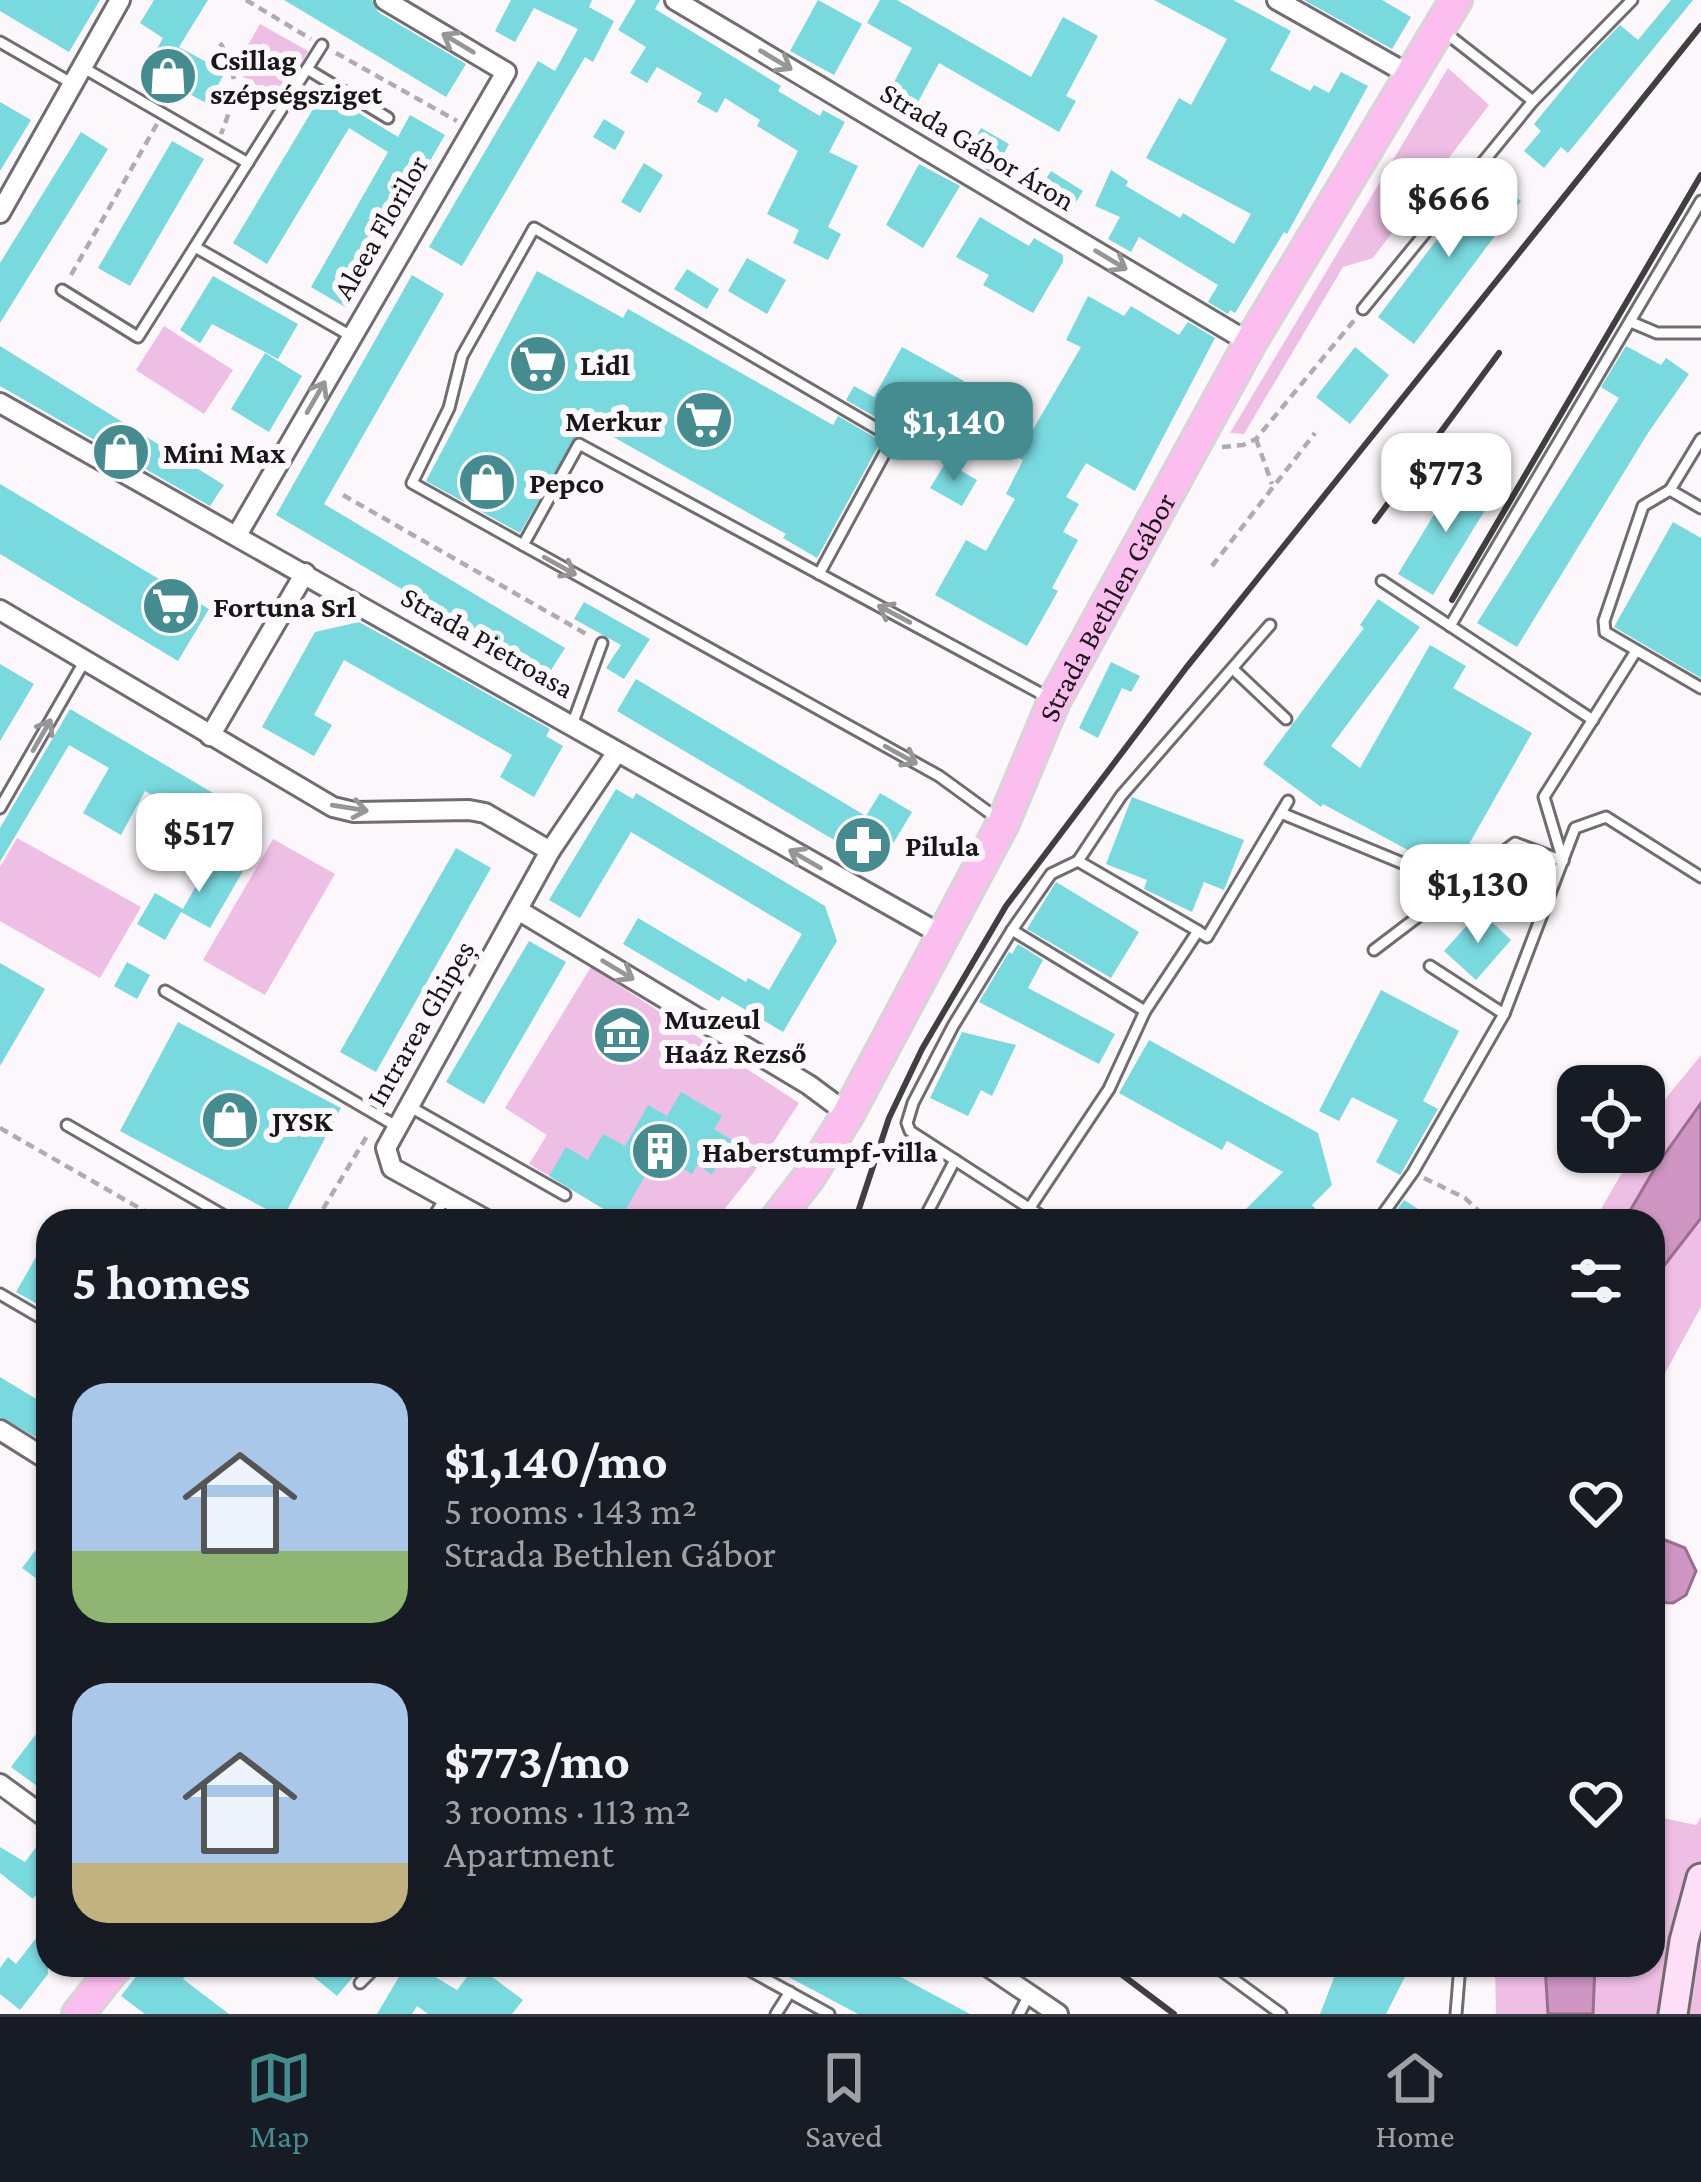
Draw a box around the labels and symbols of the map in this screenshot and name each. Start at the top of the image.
one-way arrow [441,31,476,55]
place label: Csillag szépségsziget [210,43,382,110]
shop icon: Csillag szépségsziget [137,45,199,107]
one-way arrow [758,48,792,72]
street label: Strada Gábor Áron [875,75,1081,217]
street label: Aleea Florilor [326,149,435,305]
pin: $666 [1378,158,1520,260]
one-way arrow [1092,248,1127,272]
supermarket icon: Lidl [507,333,569,395]
place label: Lidl [580,348,630,381]
one-way arrow [305,380,329,415]
pin: $1,140 [856,382,1052,484]
supermarket icon: Merkur [673,389,735,451]
place label: Merkur [565,404,662,437]
shop icon: Mini Max [90,421,152,483]
pin: $773 [1375,433,1517,535]
place label: Mini Max [163,436,286,469]
shop icon: Pepco [456,451,518,513]
place label: Pepco [529,466,604,499]
street label: Strada Bethlen Gábor [1031,487,1182,726]
one-way arrow [542,554,577,578]
supermarket icon: Fortuna Srl [140,575,202,637]
street label: Strada Pietroasa [396,579,580,705]
place label: Fortuna Srl [213,590,357,623]
one-way arrow [877,602,912,625]
one-way arrow [31,718,55,753]
one-way arrow [883,744,918,767]
pin: $517 [128,793,270,895]
one-way arrow [330,797,369,820]
pharmacy icon: Pilula [832,814,894,876]
place label: Pilula [905,829,980,862]
pin: $1,130 [1380,844,1576,946]
one-way arrow [789,846,824,870]
street label: Intrarea Ghipeș [359,934,483,1113]
one-way arrow [600,959,635,983]
place label: Muzeul Haáz Rezső [664,1002,807,1069]
museum icon: Muzeul Haáz Rezső [591,1004,653,1066]
shop icon: JYSK [199,1089,261,1151]
place label: JYSK [269,1104,333,1137]
building icon: Haberstumpf-villa [629,1120,691,1182]
place label: Haberstumpf-villa [702,1135,938,1168]

